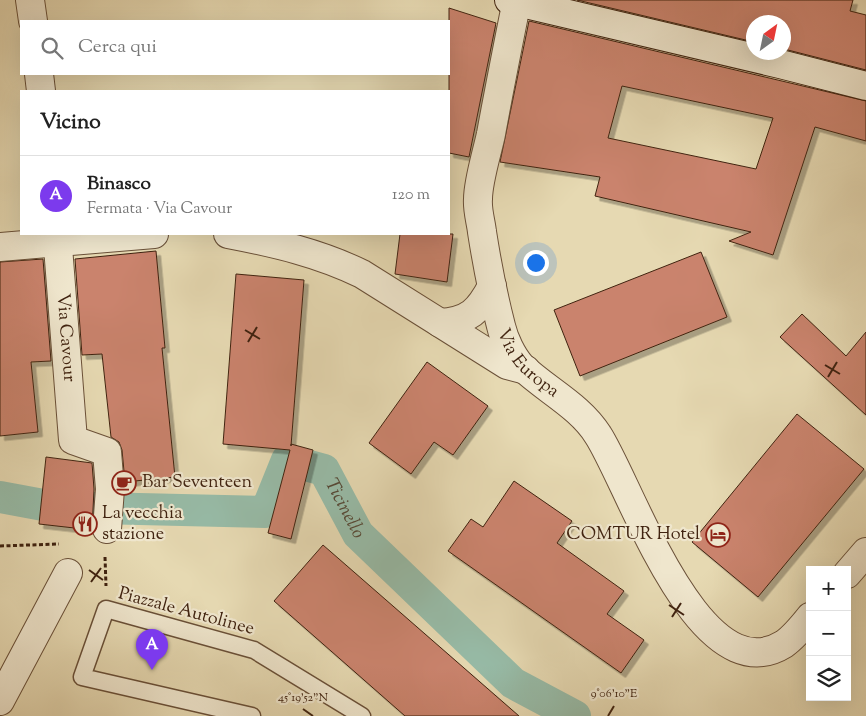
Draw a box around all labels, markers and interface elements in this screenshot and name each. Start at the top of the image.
north arrow [746,15,791,60]
search box [20,20,450,75]
icon: search [38,34,66,62]
text: Cerca qui [78,34,157,61]
text: Vicino [40,108,101,138]
text: Binasco [87,171,151,198]
text: A [50,184,63,207]
text: 120 m [392,184,430,207]
text: Fermata · Via Cavour [87,198,232,221]
your location [523,250,549,276]
street label: Via Cavour [49,292,81,383]
street label: Via Europa [489,325,564,405]
cafe icon: Bar Seventeen [111,470,137,496]
place label: Bar Seventeen [142,470,252,496]
water label: Ticinello [317,474,372,543]
place label: La vecchia stazione [102,501,182,548]
restaurant icon: La vecchia stazione [72,511,98,537]
place label: COMTUR Hotel [566,522,700,548]
hotel icon: COMTUR Hotel [705,522,731,548]
map controls [806,566,851,701]
button: + [806,566,851,611]
street label: Piazzale Autolinee [115,581,257,643]
button: − [806,611,851,656]
pin: A [136,629,168,670]
button: layers [806,656,851,701]
text: 9°06'10"E [591,685,638,703]
text: 45°19'52"N [278,689,328,707]

